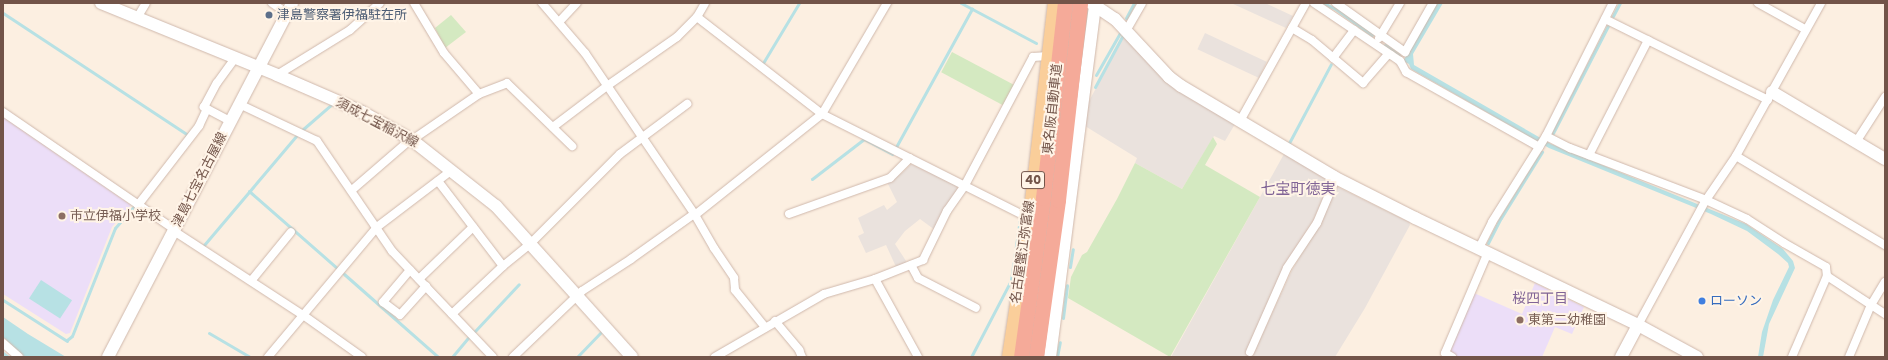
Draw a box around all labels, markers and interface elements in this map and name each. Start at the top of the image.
place label: 津島警察署伊福駐在所 [277,7,407,23]
marker: 津島警察署伊福駐在所 [264,10,274,20]
street label: 東名阪自動車道 [1040,63,1066,155]
street label: 須成七宝稲沢線 [333,95,421,151]
street label: 津島七宝名古屋線 [169,130,231,230]
road number: 40 [1021,170,1045,190]
district label: 七宝町徳実 [1261,180,1335,198]
street label: 名古屋蟹江弥富線 [1008,199,1038,305]
place label: 市立伊福小学校 [70,208,161,224]
marker: 市立伊福小学校 [57,211,67,221]
district label: 桜四丁目 [1512,290,1568,306]
place label: ローソン [1710,293,1762,309]
marker: ローソン [1697,296,1707,306]
place label: 東第二幼稚園 [1528,312,1606,328]
marker: 東第二幼稚園 [1515,315,1525,325]

